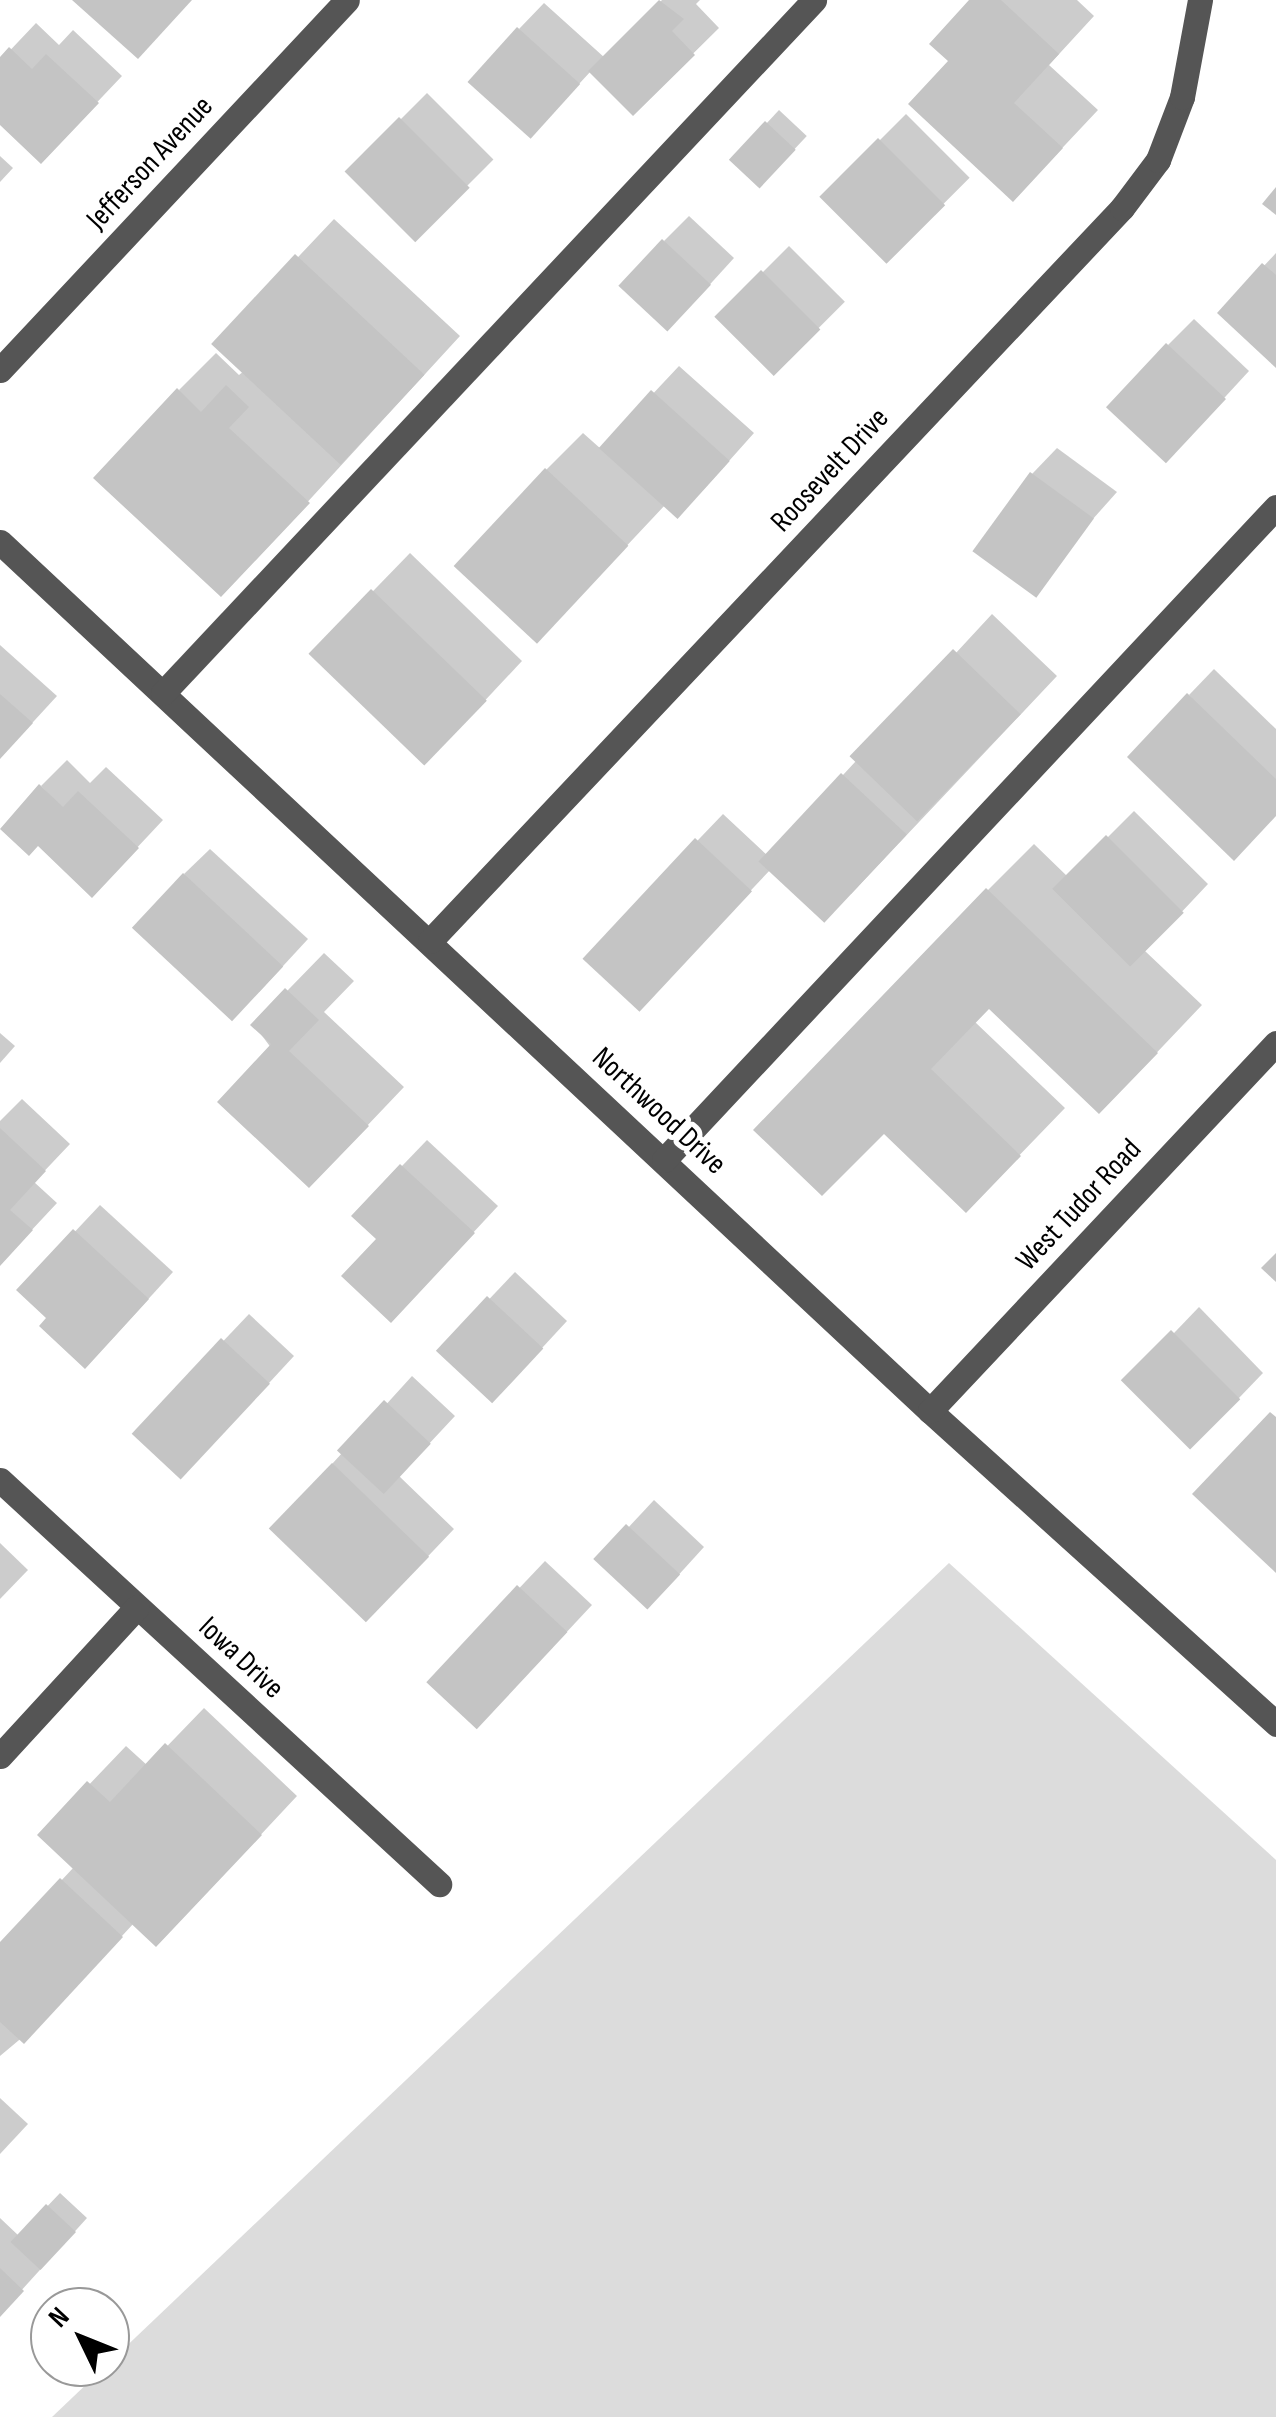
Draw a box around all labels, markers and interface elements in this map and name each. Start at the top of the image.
street label: Jefferson Avenue [79,89,221,237]
street label: Roosevelt Drive [764,401,896,539]
street label: Northwood Drive [585,1040,733,1182]
street label: West Tudor Road [1009,1132,1149,1278]
street label: Iowa Drive [191,1610,291,1706]
north arrow [30,2287,130,2387]
text: N [42,2301,76,2334]

